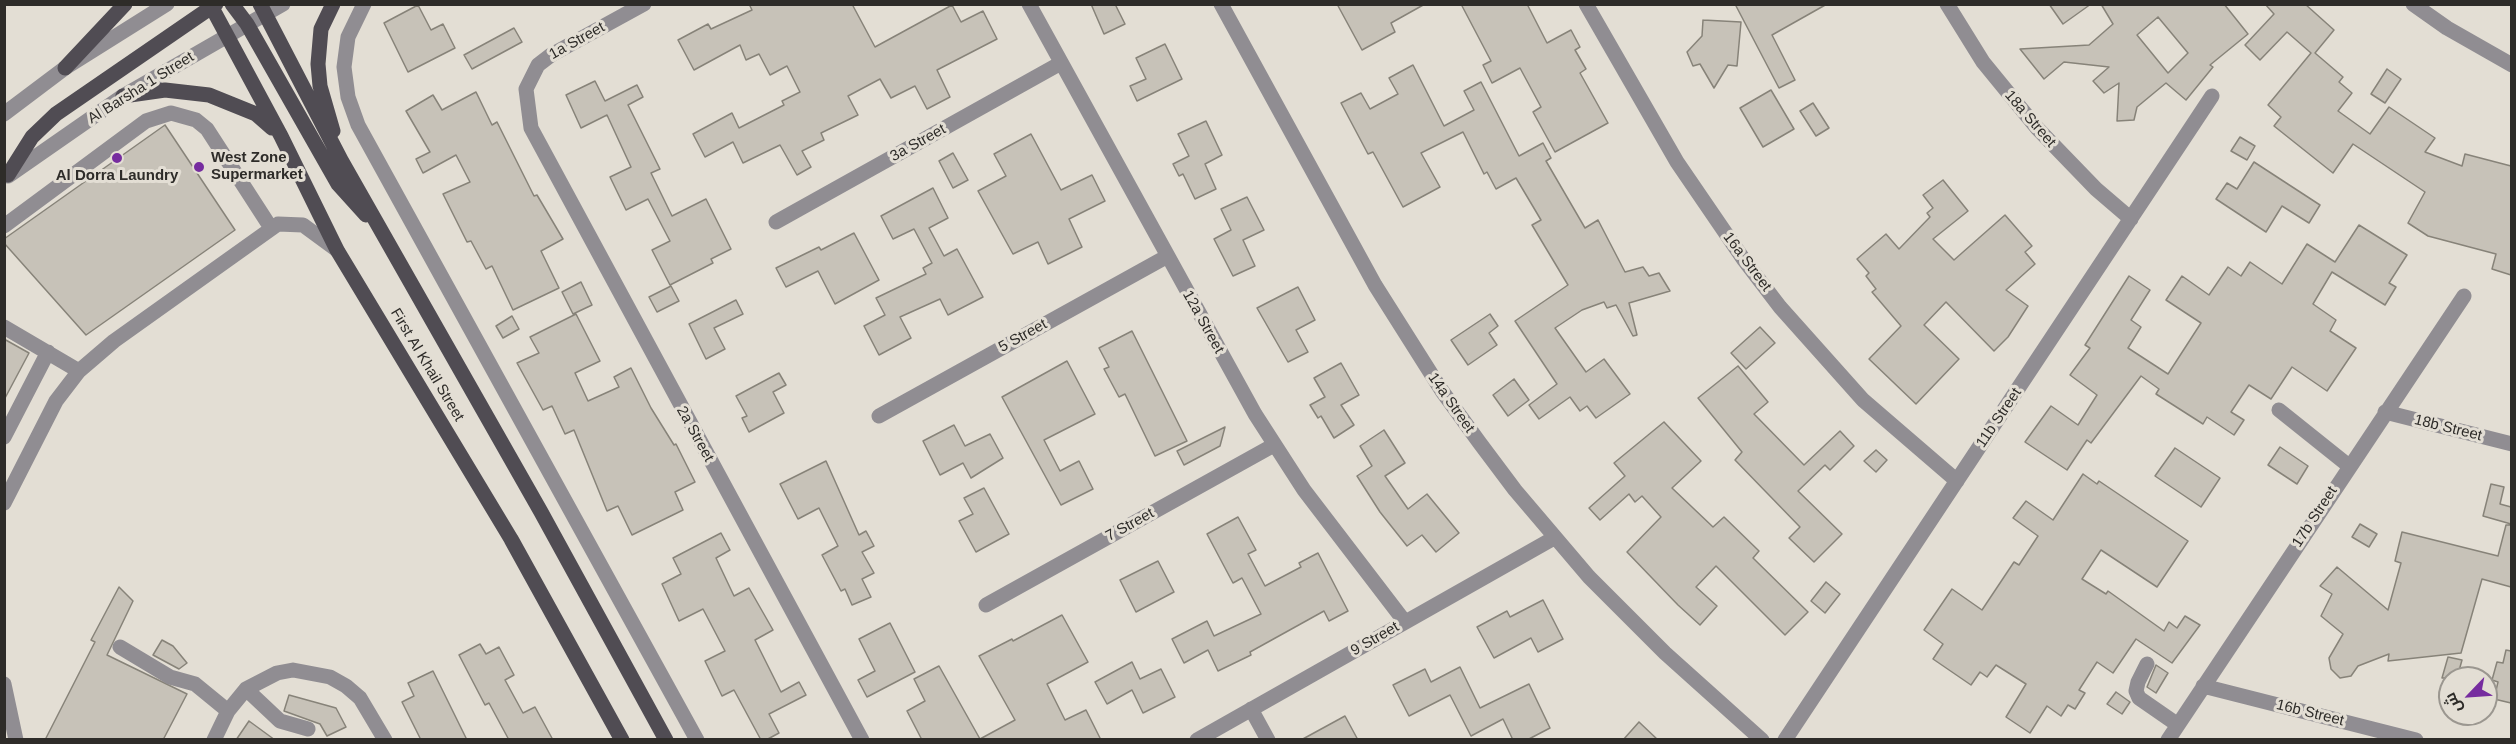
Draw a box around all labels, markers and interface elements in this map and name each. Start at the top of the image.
street label: 1a Street [546,18,608,64]
street label: Al Barsha 1 Street [85,48,197,128]
street label: 18a Street [2001,87,2059,151]
street label: 3a Street [887,120,949,166]
place label: West Zone Supermarket [211,149,303,184]
marker: Al Dorra Laundry [110,151,124,165]
marker: West Zone Supermarket [192,160,206,174]
place label: Al Dorra Laundry [56,167,178,185]
street label: 16a Street [1719,229,1775,295]
street label: 12a Street [1178,287,1228,357]
street label: First Al Khail Street [386,305,468,425]
street label: 5 Street [996,315,1050,357]
street label: 14a Street [1424,369,1478,437]
street label: 11b Street [1972,385,2026,451]
street label: 2a Street [672,403,718,465]
street label: 18b Street [2412,411,2484,445]
street label: 17b Street [2289,483,2341,551]
street label: 7 Street [1103,504,1157,546]
street label: 9 Street [1348,618,1402,660]
north arrow [2438,666,2498,726]
text: ش [2441,690,2465,716]
street label: 16b Street [2274,696,2346,730]

